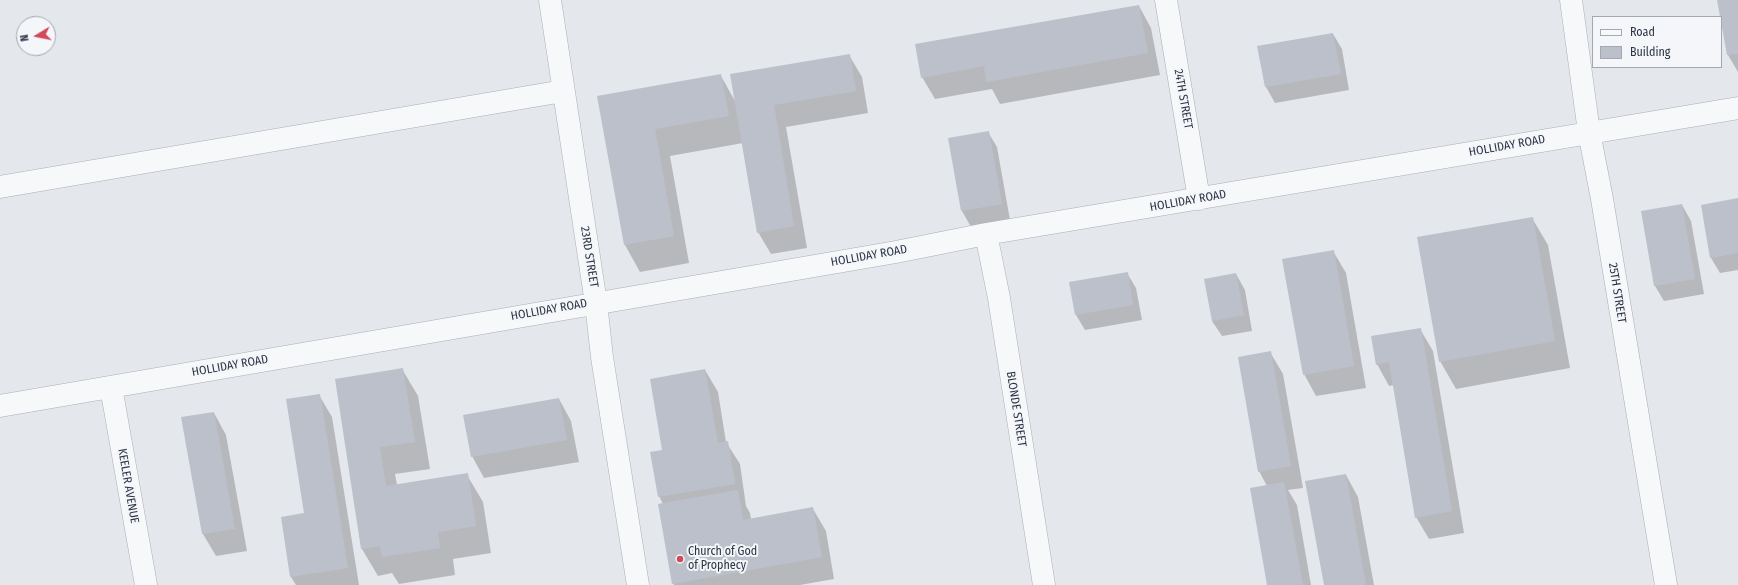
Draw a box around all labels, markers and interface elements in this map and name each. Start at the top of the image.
north arrow [16,16,56,56]
legend [1592,16,1722,68]
text: Road [1630,25,1655,39]
text: N [18,34,32,42]
text: Building [1630,45,1670,59]
street label: 24TH STREET [1171,68,1195,130]
street label: HOLLIDAY ROAD [1468,132,1546,160]
street label: HOLLIDAY ROAD [1149,187,1227,215]
street label: 23RD STREET [577,225,601,289]
street label: HOLLIDAY ROAD [830,242,908,270]
street label: 25TH STREET [1605,262,1629,324]
street label: HOLLIDAY ROAD [510,296,588,324]
street label: HOLLIDAY ROAD [191,352,269,380]
street label: BLONDE STREET [1003,370,1029,448]
street label: KEELER AVENUE [114,447,142,525]
place label: Church of God of Prophecy [688,545,757,573]
marker: Church of God of Prophecy [675,554,685,564]

